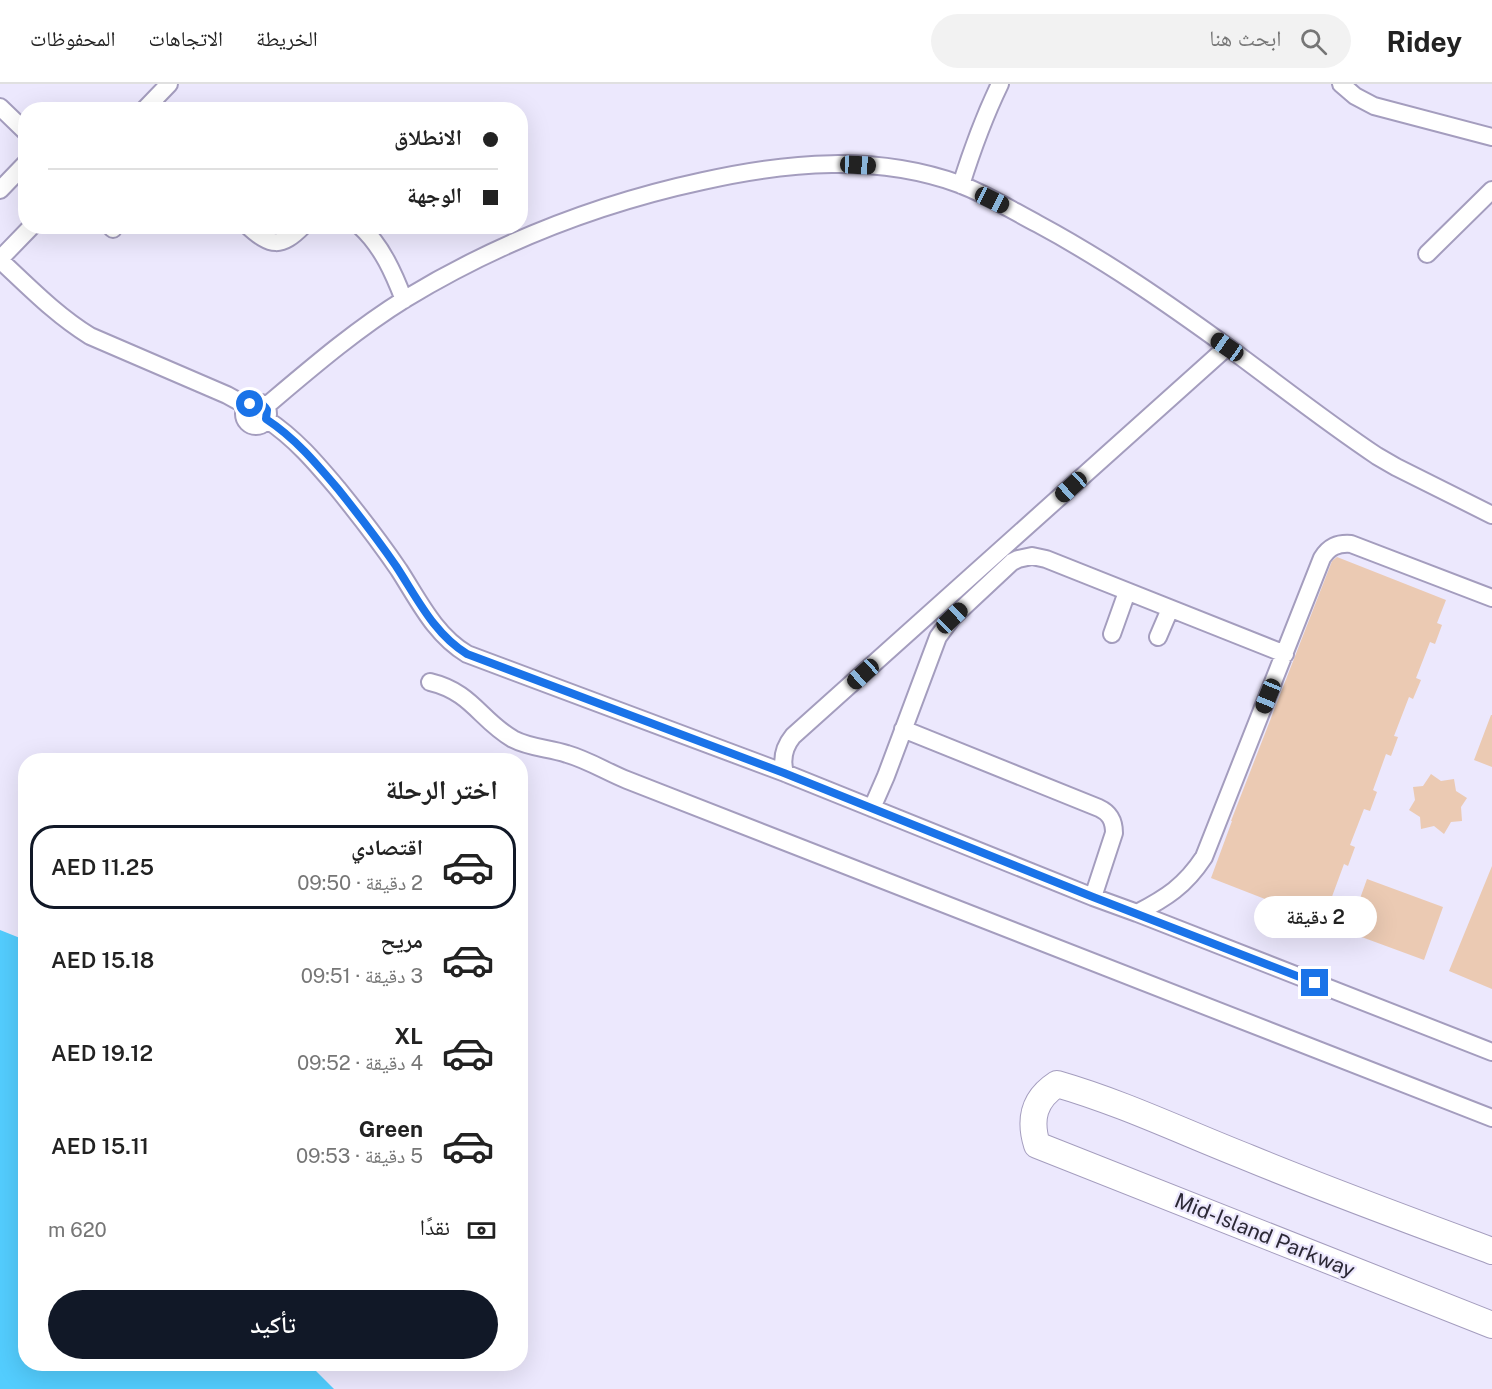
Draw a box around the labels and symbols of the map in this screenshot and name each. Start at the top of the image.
car [840,155,876,175]
car [972,184,1012,216]
car [1207,329,1247,365]
route start [236,390,263,417]
car [1052,468,1090,506]
car [933,599,971,637]
car [844,655,882,693]
car [1253,676,1283,716]
callout: 2 دقيقة [1254,896,1376,938]
route end [1301,969,1328,996]
street label: Mid-Island Parkway [1171,1187,1359,1283]

